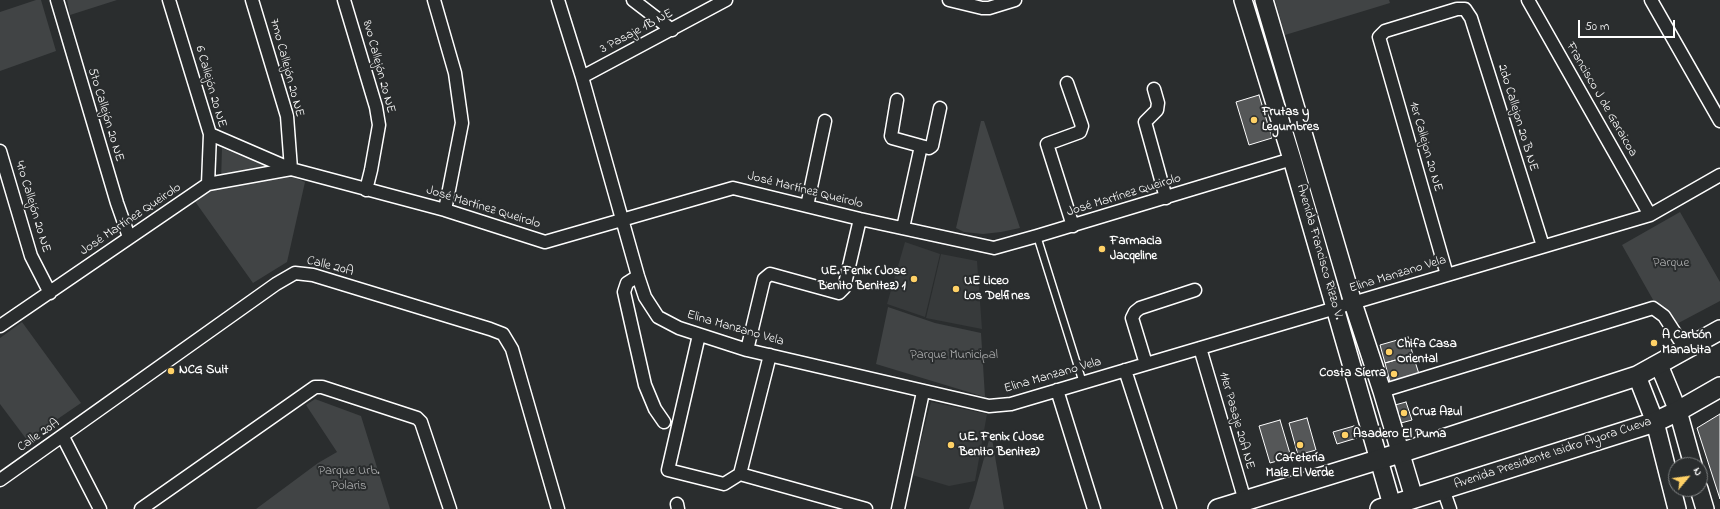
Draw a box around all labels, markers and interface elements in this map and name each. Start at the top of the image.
street label: 3 Pasaje 1B NE [598,6,676,58]
scale bar [1580,12,1677,38]
street label: 7mo Callejón 20 NE [265,17,307,119]
text: 50 m [1585,18,1609,36]
street label: 8vo Callejón 20 NE [358,19,398,115]
street label: Francisco J de Garaicoa [1562,40,1640,160]
street label: 6 Callejón 20 NE [191,44,229,130]
street label: 2do Callejon 20 B NE [1493,63,1541,173]
street label: 5to Callejón 20 NE [83,66,127,164]
street label: 1er Callejon 20 NE [1405,100,1445,194]
place label: Frutas y Legumbres [1262,105,1319,136]
marker: Frutas y Legumbres [1249,115,1259,125]
street label: 4to Callejón 20 NE [11,159,53,255]
street label: José Martínez Queirolo [746,169,864,213]
street label: José Martínez Queirolo [1065,171,1183,221]
street label: José Martínez Queirolo [77,180,185,260]
street label: José Martínez Queirolo [424,183,542,233]
street label: Avenida Francisco Rizzo V. [1292,183,1346,321]
place label: Farmacia Jacqeline [1110,234,1162,265]
marker: Farmacia Jacqeline [1097,244,1107,254]
street label: Elina Manzano Vela [1348,253,1448,297]
street label: Calle 20A [305,254,355,280]
park label: Parque [1653,256,1689,272]
place label: UE. Fenix (Jose Benito Benitez) 1 [818,264,906,295]
marker: UE. Fenix (Jose Benito Benitez) 1 [909,274,919,284]
place label: UE Liceo Los Delfines [964,274,1030,305]
marker: UE Liceo Los Delfines [951,284,961,294]
street label: Elina Manzano Vela [685,308,785,350]
place label: A Carbón Manabita [1662,328,1711,359]
place label: Chifa Casa Oriental [1397,337,1457,368]
marker: A Carbón Manabita [1649,338,1659,348]
marker: Chifa Casa Oriental [1384,347,1394,357]
park label: Parque Municipal [910,348,998,364]
street label: Elina Manzano Vela [1003,355,1103,397]
place label: NCG Suit [179,363,228,379]
marker: NCG Suit [166,366,176,376]
place label: Costa Sierra [1319,366,1386,382]
marker: Costa Sierra [1389,369,1399,379]
street label: 11er Pasaje 20A NE [1215,371,1257,471]
place label: Cruz Azul [1412,405,1462,421]
marker: Cruz Azul [1399,408,1409,418]
street label: Avenida Presidente Isidro Ayora Cueva [1452,415,1654,493]
street label: Calle 20A [15,416,63,456]
place label: Asadero El Puma [1353,427,1446,443]
place label: UE. Fenix (Jose Benito Benitez) [959,430,1044,461]
marker: Asadero El Puma [1340,430,1350,440]
marker: UE. Fenix (Jose Benito Benitez) [946,440,956,450]
marker: Cafetería Maíz El Verde [1295,440,1305,450]
place label: Cafetería Maíz El Verde [1266,451,1334,482]
north arrow [1668,457,1708,497]
park label: Parque Urb. Polaris [318,464,380,495]
text: N [1689,465,1706,479]

